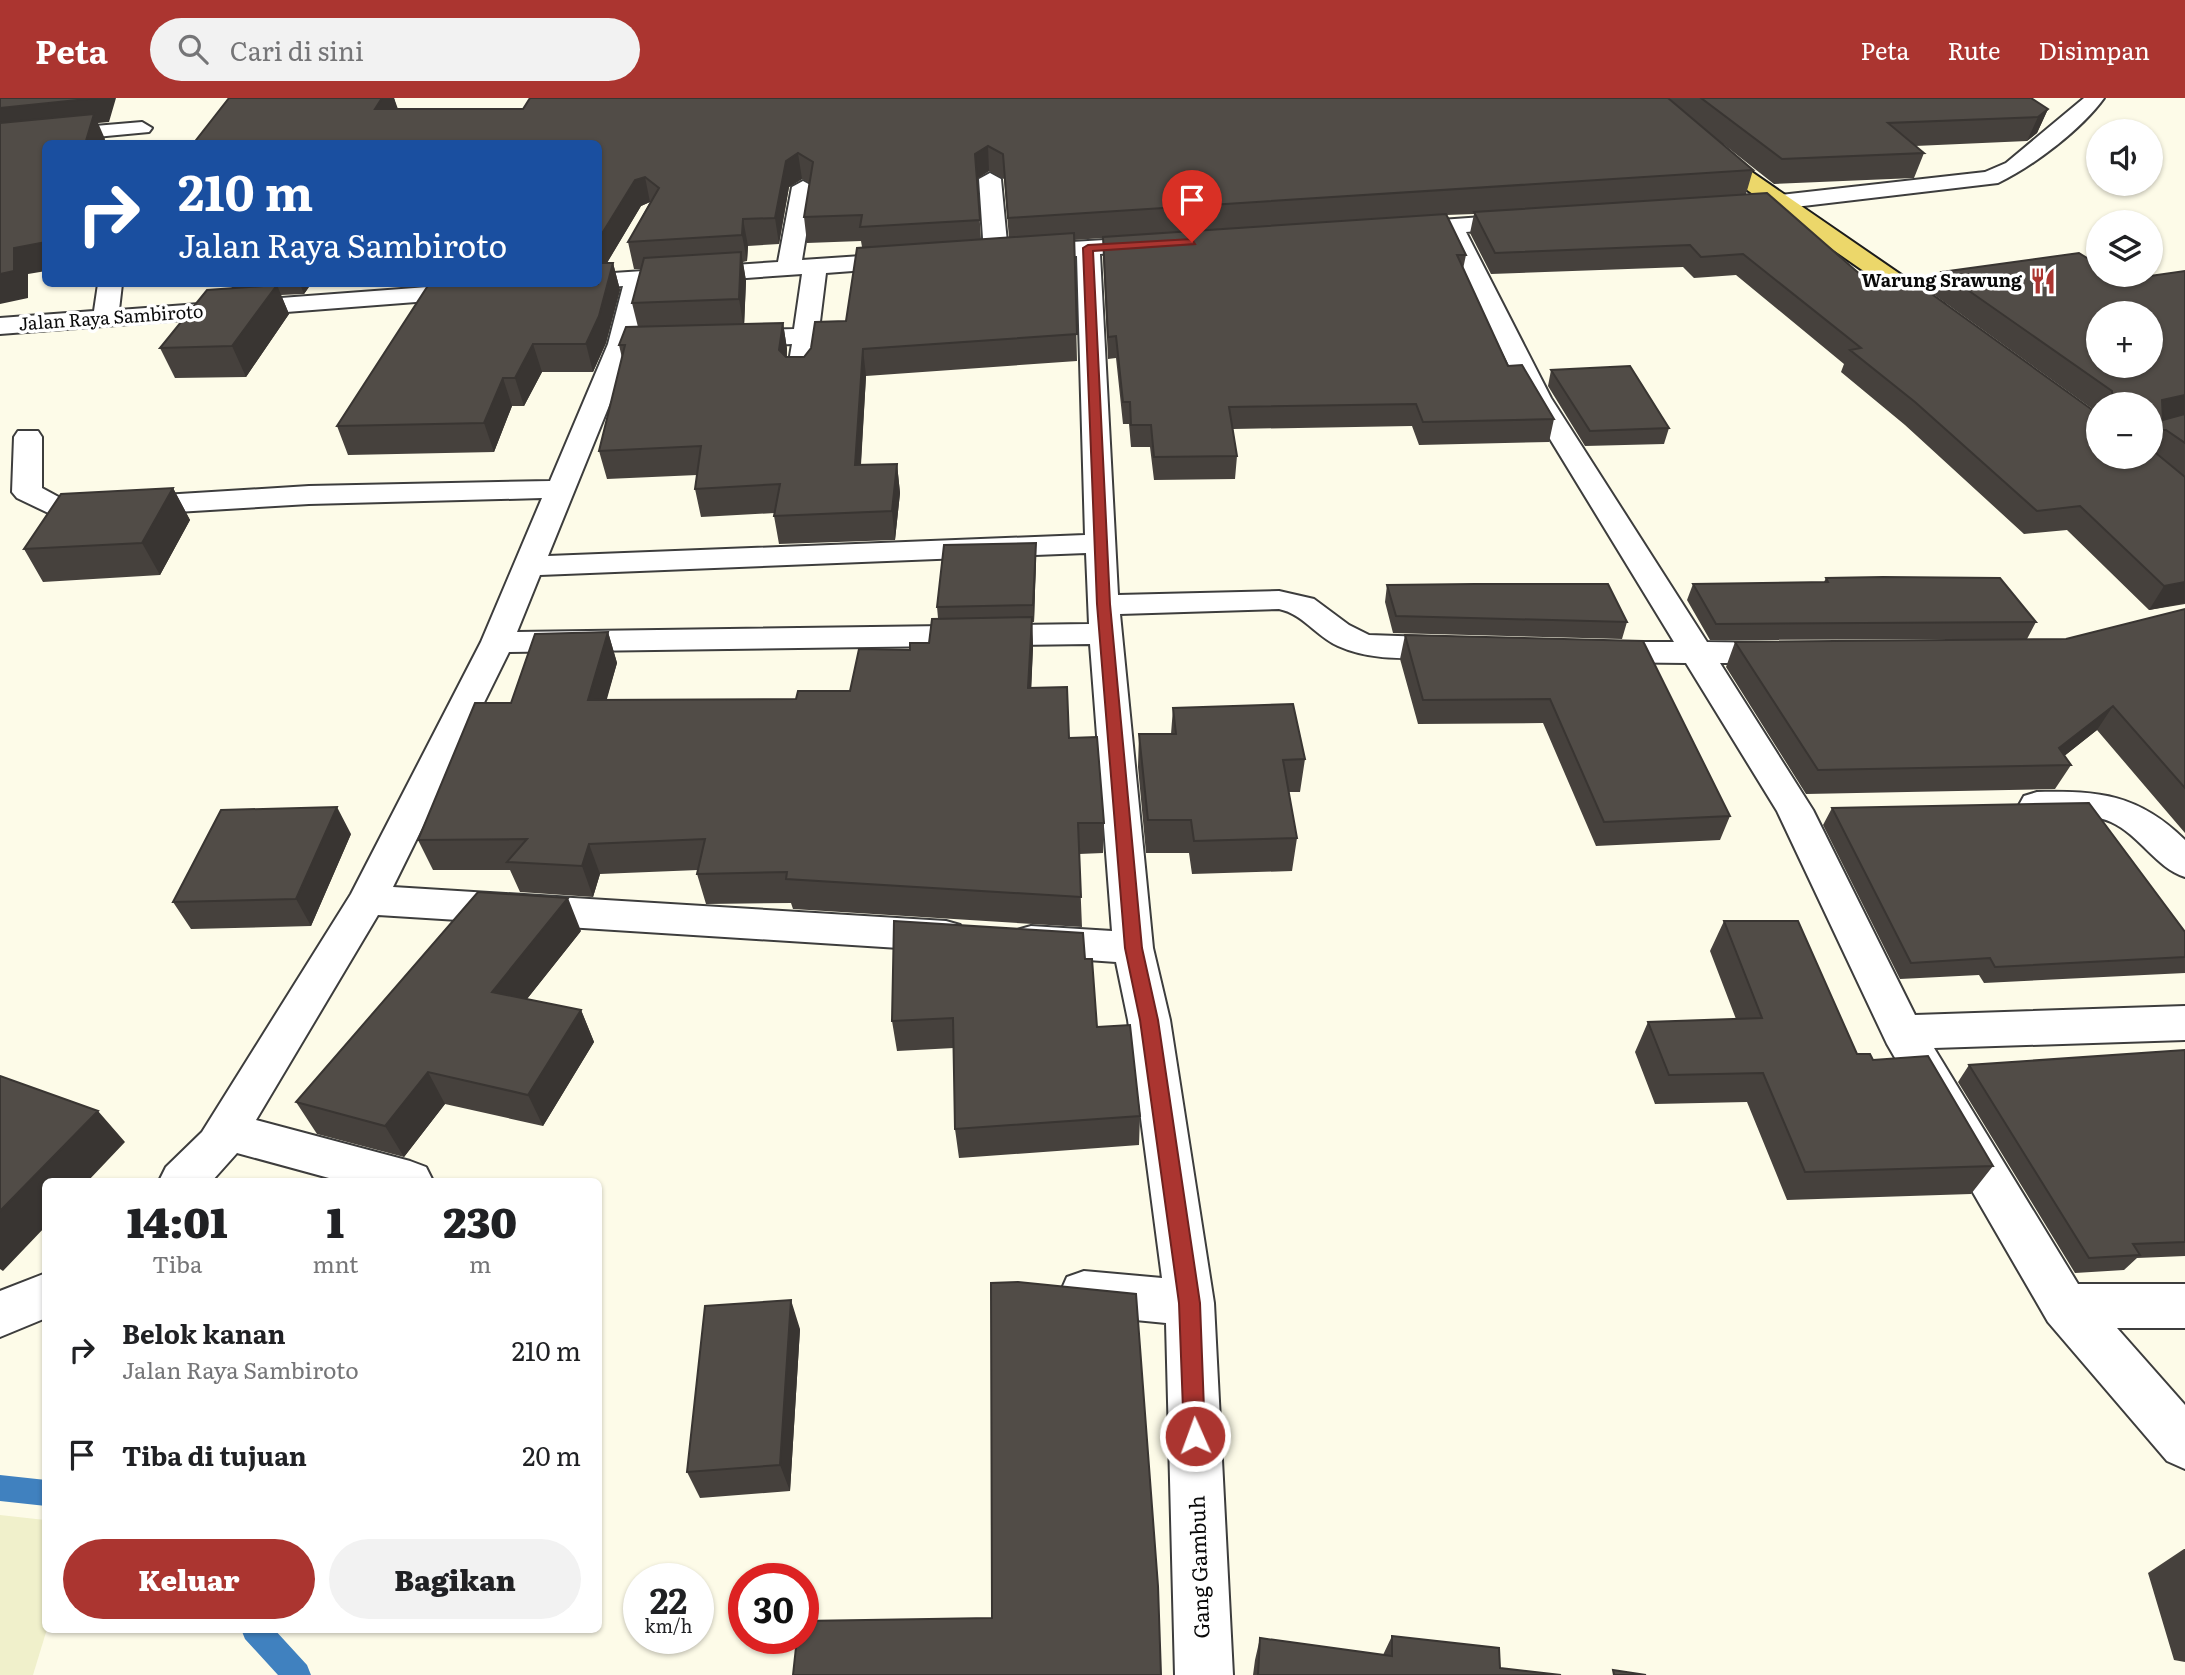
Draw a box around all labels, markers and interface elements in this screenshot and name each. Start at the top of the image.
search box [150,18,640,81]
text: Peta [35,25,108,74]
icon: search [174,30,212,68]
text: Cari di sini [230,30,364,69]
text: Peta [1861,32,1910,67]
text: Rute [1948,32,2000,67]
text: Disimpan [2038,32,2150,67]
map controls [2086,119,2163,469]
button: sound [2086,119,2163,196]
text: 210 m [178,153,313,226]
icon: right [63,168,154,259]
pin [1162,170,1222,242]
icon: arrive [1173,181,1211,219]
button: layers [2086,210,2163,287]
text: Jalan Raya Sambiroto [178,220,507,268]
place label: Warung Srawung [1862,266,2023,293]
restaurant icon: Warung Srawung [2028,266,2058,296]
street label: Jalan Raya Sambiroto [18,297,204,336]
button: + [2086,301,2163,378]
button: − [2086,392,2163,469]
text: 14:01 [127,1189,228,1251]
text: 1 [327,1189,344,1251]
text: 230 [443,1189,517,1251]
text: Tiba [152,1246,202,1280]
text: mnt [312,1246,358,1280]
text: m [469,1246,491,1280]
text: Belok kanan [122,1313,286,1352]
text: 210 m [512,1330,581,1369]
icon: right [63,1331,101,1369]
text: Jalan Raya Sambiroto [122,1352,359,1386]
position arrow [1158,1399,1232,1473]
text: Tiba di tujuan [122,1435,307,1474]
text: 20 m [522,1435,581,1474]
icon: arrive [63,1436,101,1474]
street label: Gang Gambuh [1180,1495,1215,1639]
button: Keluar [63,1539,315,1619]
button: Bagikan [329,1539,581,1619]
speed limit sign: 30 [728,1563,819,1654]
text: 22 [650,1573,687,1625]
text: km/h [645,1612,692,1639]

